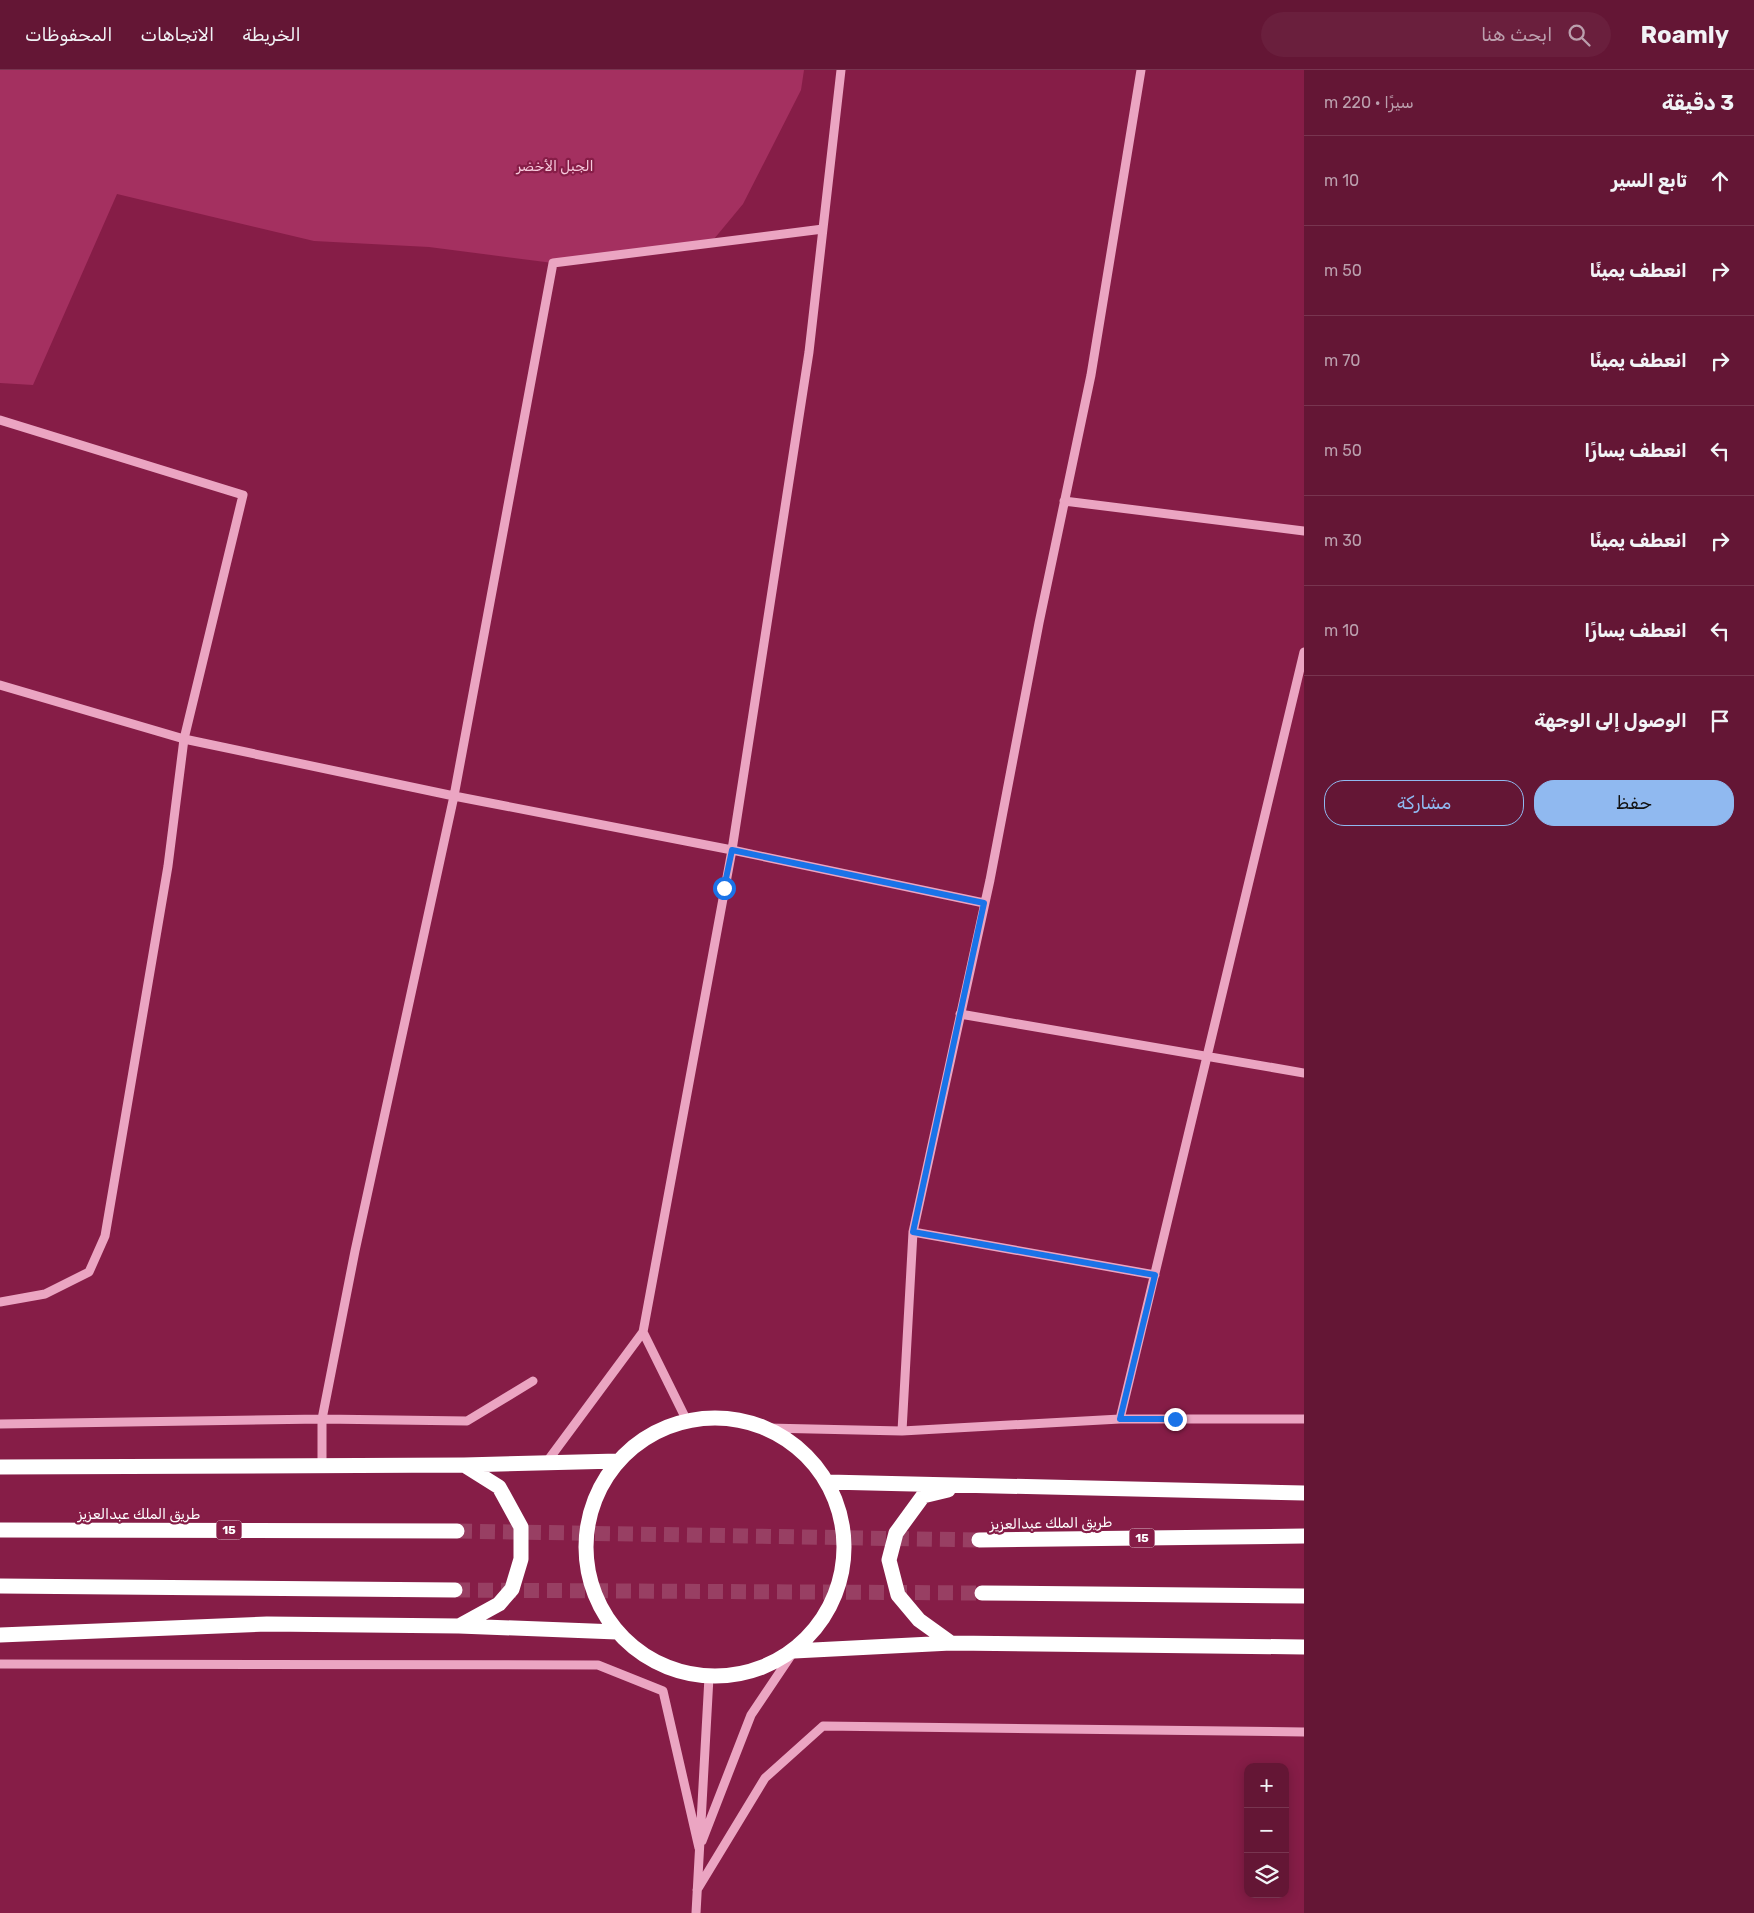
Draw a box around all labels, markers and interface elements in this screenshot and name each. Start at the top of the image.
search box [1261,12,1611,57]
icon: search [1565,21,1593,49]
text: Roamly [1641,21,1729,49]
text: ابحث هنا [1481,23,1553,46]
text: المحفوظات [25,24,112,46]
text: الاتجاهات [140,24,214,46]
text: الخريطة [242,24,301,46]
text: 3 دقيقة [1662,90,1734,115]
text: سيرًا · 220 m [1324,93,1414,112]
park label: الجبل الأخضر [515,158,594,175]
icon: ahead [1706,167,1734,195]
text: تابع السير [1611,169,1687,192]
text: 10 m [1324,171,1359,190]
icon: right [1706,257,1734,285]
text: انعطف يمينًا [1590,259,1687,282]
text: 50 m [1324,261,1362,280]
icon: right [1706,347,1734,375]
text: انعطف يمينًا [1590,349,1687,372]
text: 70 m [1324,351,1361,370]
icon: left [1706,437,1734,465]
text: انعطف يسارًا [1584,439,1687,462]
text: 50 m [1324,441,1362,460]
icon: right [1706,527,1734,555]
text: انعطف يمينًا [1590,529,1687,552]
text: 30 m [1324,531,1362,550]
icon: left [1706,617,1734,645]
text: انعطف يسارًا [1584,619,1687,642]
text: 10 m [1324,621,1359,640]
icon: arrive [1706,707,1734,735]
text: الوصول إلى الوجهة [1534,709,1687,732]
button: مشاركة [1324,780,1524,826]
button: حفظ [1534,780,1734,826]
route start [713,877,736,900]
route end [1164,1408,1187,1431]
street label: طريق الملك عبدالعزيز [77,1506,200,1523]
street label: طريق الملك عبدالعزيز [989,1514,1113,1533]
road number: 15 [216,1520,242,1540]
road number: 15 [1130,1529,1154,1548]
map controls [1244,1763,1289,1898]
button: + [1244,1763,1289,1808]
button: − [1244,1808,1289,1853]
button: layers [1244,1853,1289,1898]

